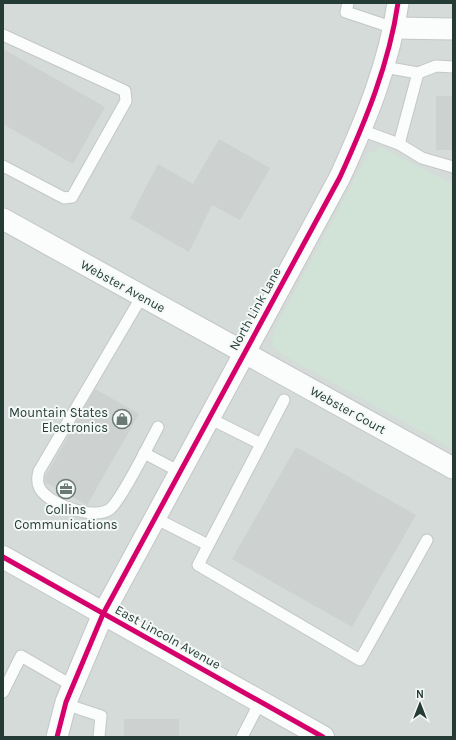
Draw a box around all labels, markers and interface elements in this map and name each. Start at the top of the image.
street label: Webster Avenue [78,257,168,316]
street label: North Link Lane [226,265,284,353]
street label: Webster Court [307,383,389,437]
place label: Mountain States Electronics [9,405,108,435]
shop icon: Mountain States Electronics [111,408,133,430]
office icon: Collins Communications [55,478,77,500]
place label: Collins Communications [14,502,118,532]
street label: East Lincoln Avenue [113,602,224,672]
north arrow [400,684,440,724]
text: N [416,688,424,701]

